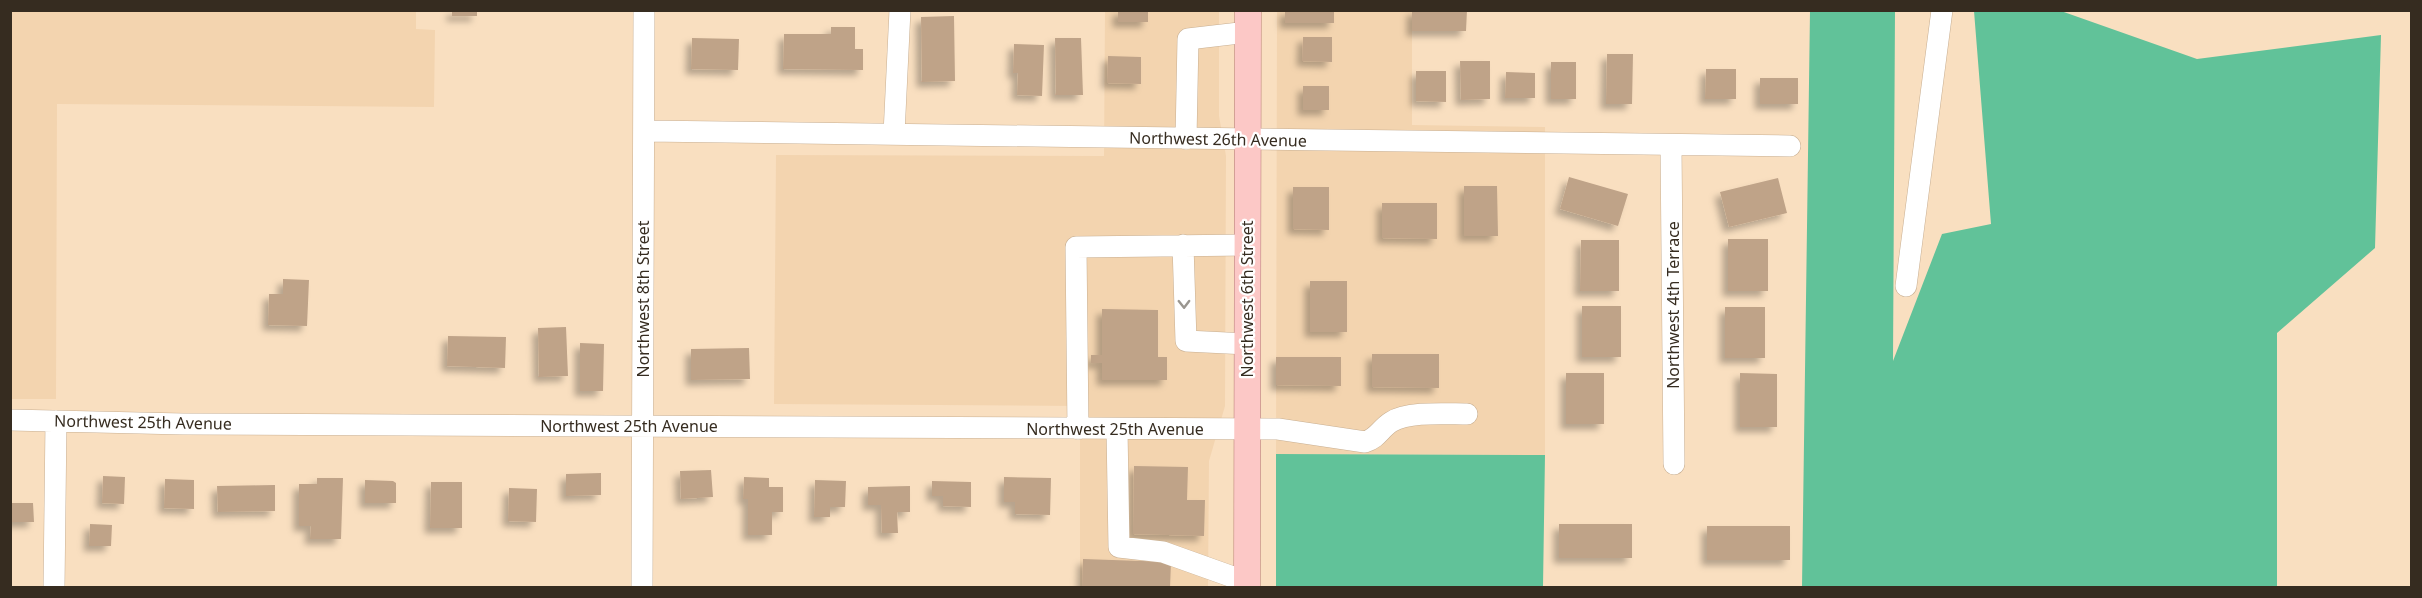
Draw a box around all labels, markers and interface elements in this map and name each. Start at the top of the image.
street label: Northwest 26th Avenue [1129,126,1307,152]
street label: Northwest 8th Street [632,220,654,377]
street label: Northwest 6th Street [1236,220,1258,377]
street label: Northwest 4th Terrace [1662,221,1684,389]
one-way arrow [1178,299,1190,308]
street label: Northwest 25th Avenue [54,409,232,435]
street label: Northwest 25th Avenue [540,415,718,437]
street label: Northwest 25th Avenue [1026,418,1204,440]

